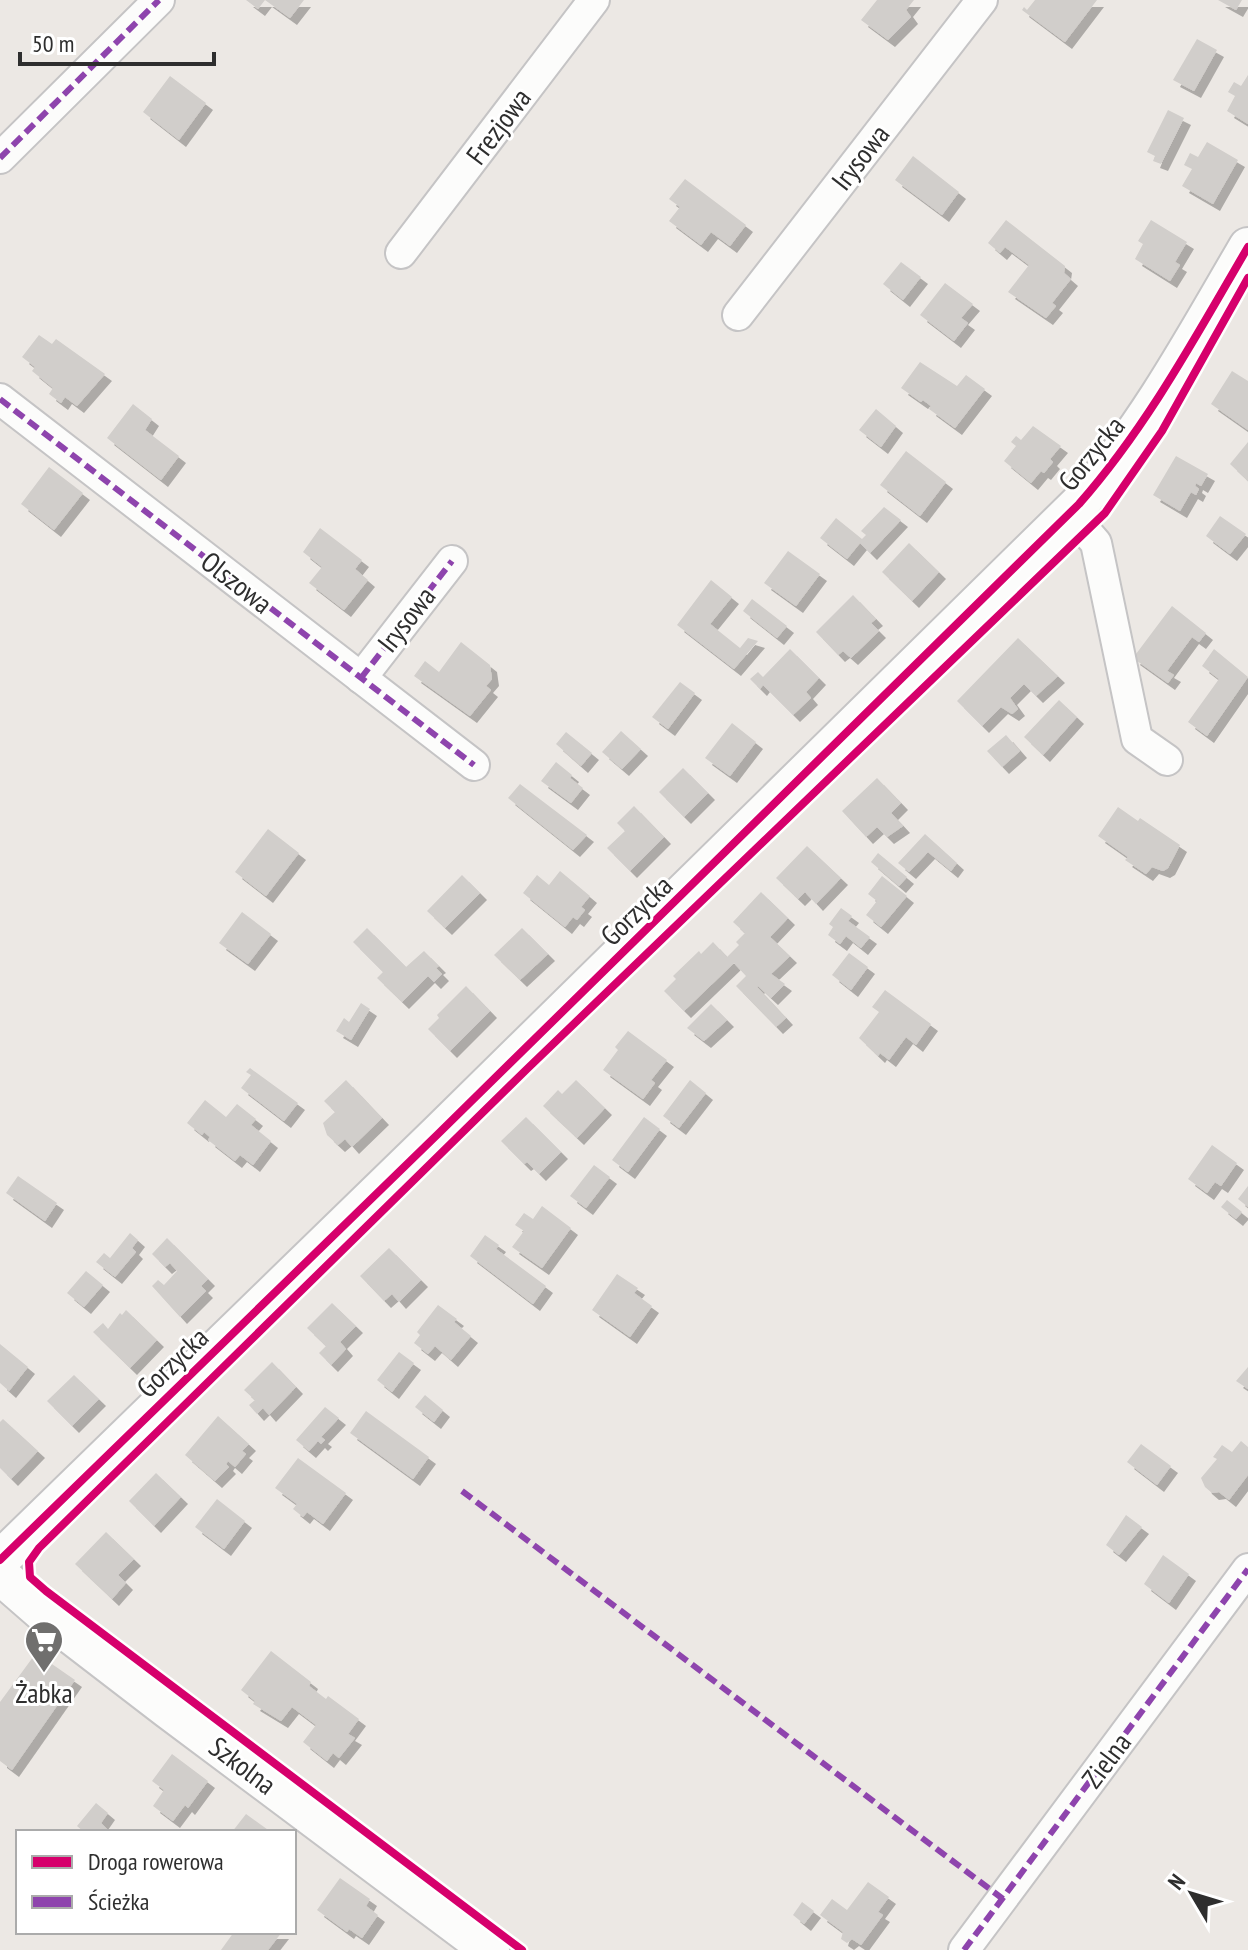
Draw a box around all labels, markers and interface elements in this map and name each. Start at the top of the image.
scale bar [20,16,214,66]
text: 50 m [32,28,74,59]
street label: Frezjowa [457,80,539,172]
street label: Irysowa [823,117,897,197]
street label: Gorzycka [1050,408,1132,498]
street label: Olszowa [194,543,280,621]
street label: Irysowa [369,579,443,659]
street label: Gorzycka [592,867,680,953]
street label: Gorzycka [128,1319,216,1405]
supermarket icon: Żabka [23,1619,65,1674]
place label: Żabka [15,1674,73,1711]
street label: Zielna [1073,1725,1139,1795]
street label: Szkolna [202,1728,284,1802]
legend [16,1830,296,1934]
text: Droga rowerowa [88,1846,224,1877]
north arrow [1152,1854,1232,1934]
text: N [1162,1868,1191,1895]
text: Ścieżka [88,1886,149,1917]

